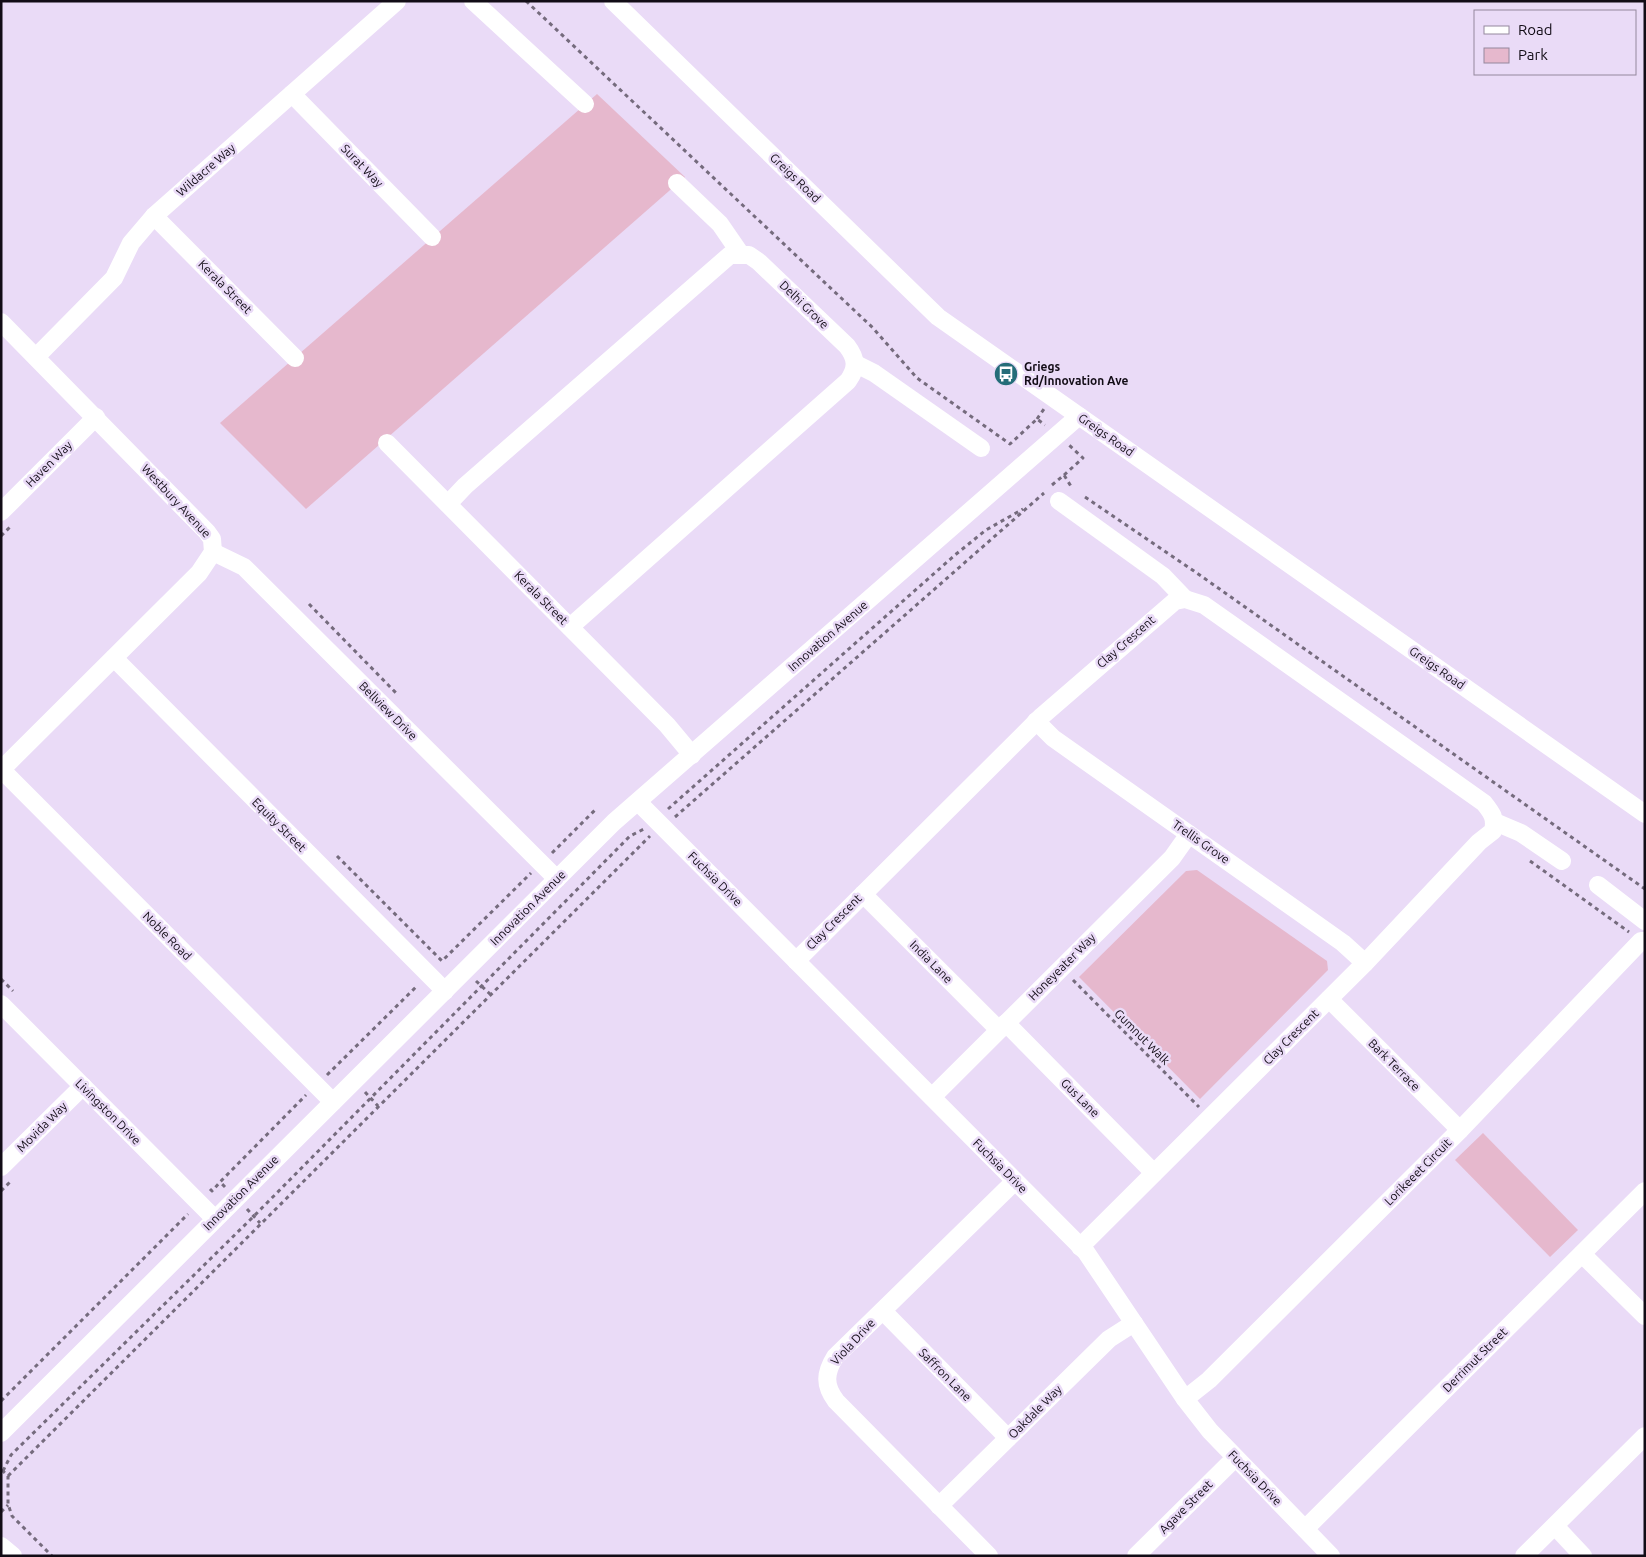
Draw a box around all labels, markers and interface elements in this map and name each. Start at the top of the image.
legend [1474,10,1636,75]
text: Road [1518,21,1553,38]
text: Park [1518,46,1548,63]
street label: Wildacre Way [174,141,238,198]
street label: Surat Way [339,142,386,190]
street label: Greigs Road [768,151,823,205]
street label: Kerala Street [196,257,255,316]
street label: Delhi Grove [777,278,831,331]
place label: Griegs Rd/Innovation Ave [1024,360,1128,387]
bus stop icon: Griegs Rd/Innovation Ave [993,361,1019,387]
street label: Greigs Road [1076,411,1136,458]
street label: Haven Way [23,438,74,489]
street label: Westbury Avenue [139,461,214,540]
street label: Kerala Street [512,568,571,627]
street label: Innovation Avenue [785,598,870,673]
street label: Clay Crescent [1094,613,1158,670]
street label: Greigs Road [1407,644,1467,691]
street label: Bellview Drive [357,679,420,742]
street label: Equity Street [250,795,309,854]
street label: Trellis Grove [1170,817,1232,866]
street label: Fuchsia Drive [686,849,745,908]
street label: Innovation Avenue [488,868,568,948]
street label: Clay Crescent [803,891,864,952]
street label: Noble Road [141,909,194,962]
street label: Honeyeater Way [1026,930,1098,1003]
street label: India Lane [907,938,955,986]
street label: Gumnut Walk [1112,1006,1173,1067]
street label: Clay Crescent [1260,1006,1321,1067]
street label: Bark Terrace [1366,1036,1423,1093]
street label: Livingston Drive [73,1076,144,1147]
street label: Gus Lane [1059,1076,1102,1119]
street label: Movida Way [14,1099,69,1154]
street label: Fuchsia Drive [971,1136,1030,1195]
street label: Lorikeeet Circuit [1382,1136,1454,1208]
street label: Innovation Avenue [201,1153,281,1233]
street label: Viola Drive [828,1316,877,1367]
street label: Derrimut Street [1440,1325,1510,1394]
street label: Saffron Lane [917,1346,974,1403]
street label: Oakdale Way [1005,1382,1064,1441]
street label: Fuchsia Drive [1226,1448,1285,1508]
street label: Agave Street [1156,1477,1215,1536]

